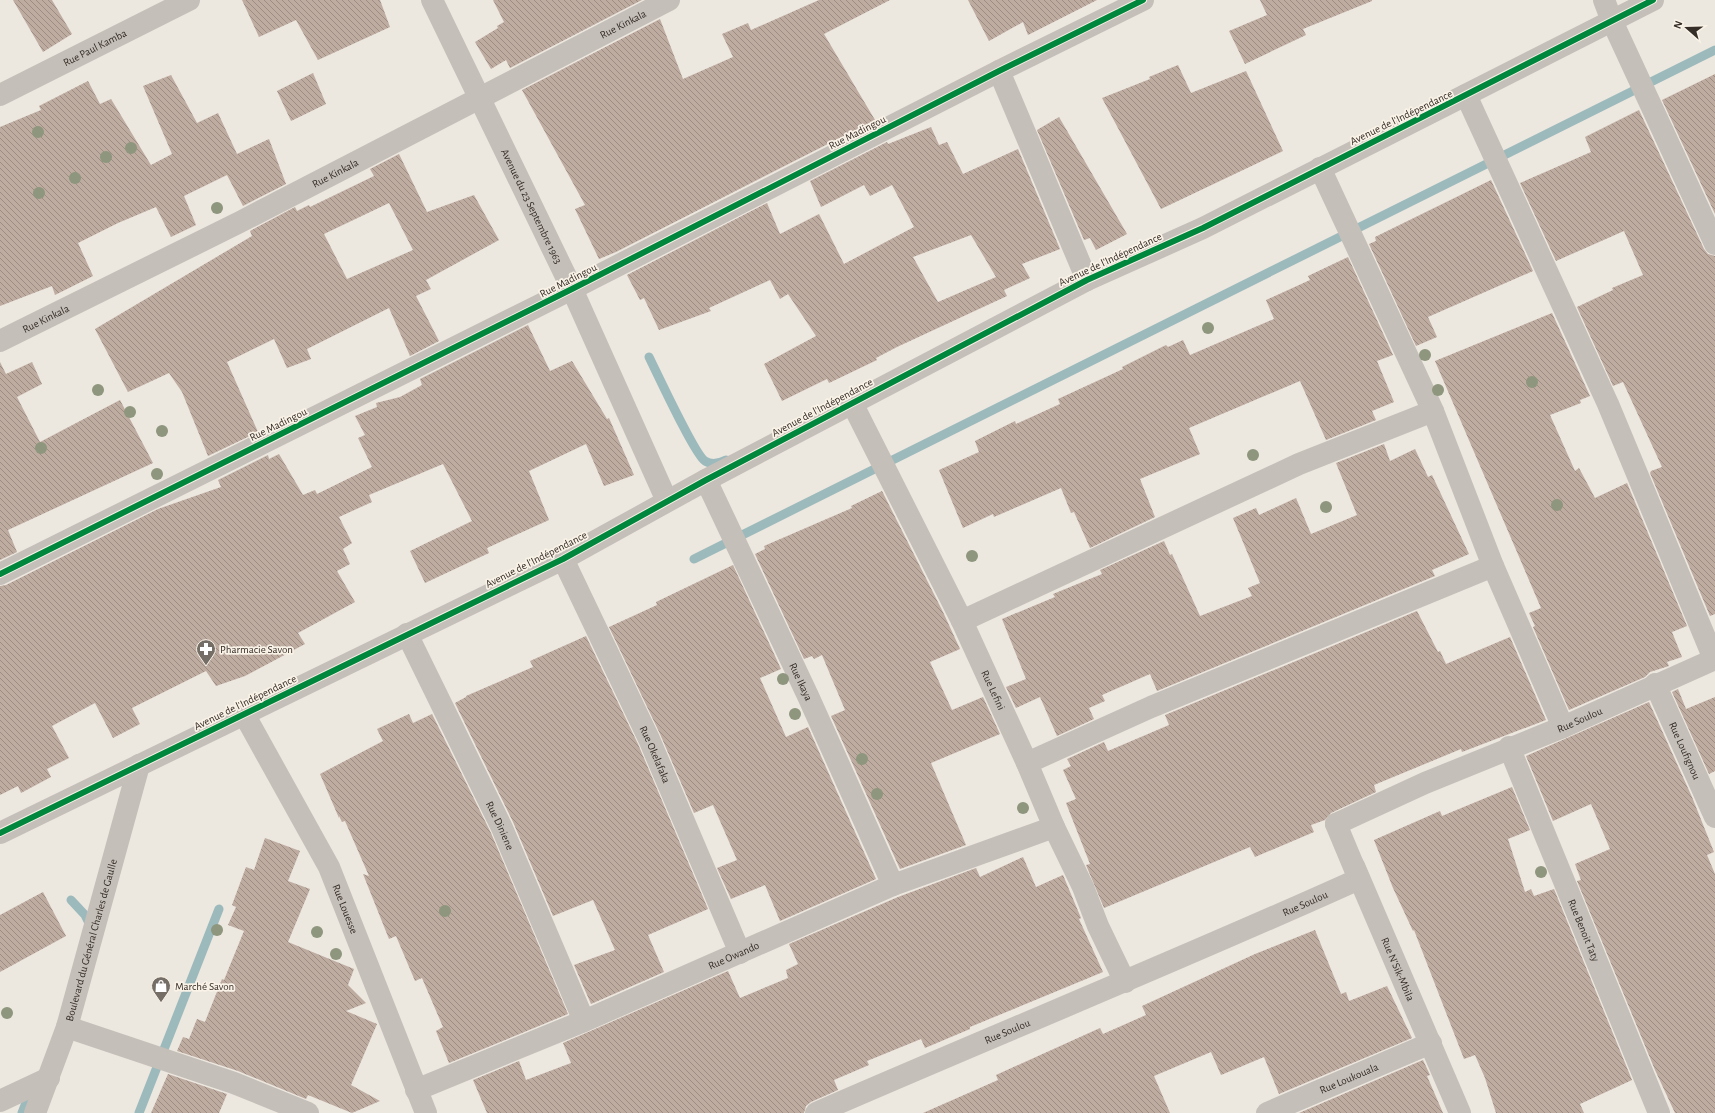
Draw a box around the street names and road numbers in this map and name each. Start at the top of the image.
street label: Rue Kinkala [598,8,648,41]
street label: Rue Paul Kamba [61,27,128,68]
street label: Avenue de l'Indépendance [1348,88,1454,147]
street label: Rue Madingou [827,113,888,152]
street label: Avenue du 23 Septembre 1963 [499,147,564,266]
street label: Rue Kinkala [310,157,360,190]
street label: Avenue de l'Indépendance [1057,231,1163,288]
street label: Rue Madingou [538,261,599,300]
street label: Rue Kinkala [21,303,71,335]
street label: Avenue de l'Indépendance [770,376,874,439]
street label: Rue Madingou [248,406,309,443]
street label: Avenue de l'Indépendance [484,529,589,590]
street label: Rue Ikaya [787,661,814,703]
street label: Rue Lefini [979,669,1007,712]
street label: Avenue de l'Indépendance [192,673,298,732]
street label: Rue Soulou [1556,705,1604,735]
street label: Rue Loufignou [1667,720,1702,782]
street label: Rue Okelafaka [638,724,672,785]
street label: Rue Diniene [484,800,516,852]
street label: Boulevard du Général Charles de Gaulle [64,858,119,1022]
street label: Rue Louesse [330,883,360,935]
street label: Rue Soulou [1281,889,1330,918]
street label: Rue Benoit Taty [1566,898,1601,963]
street label: Rue N'Sik-Mbila [1379,936,1416,1003]
street label: Rue Owando [707,940,761,972]
street label: Rue Soulou [983,1017,1032,1046]
street label: Rue Loukouala [1318,1061,1380,1096]

